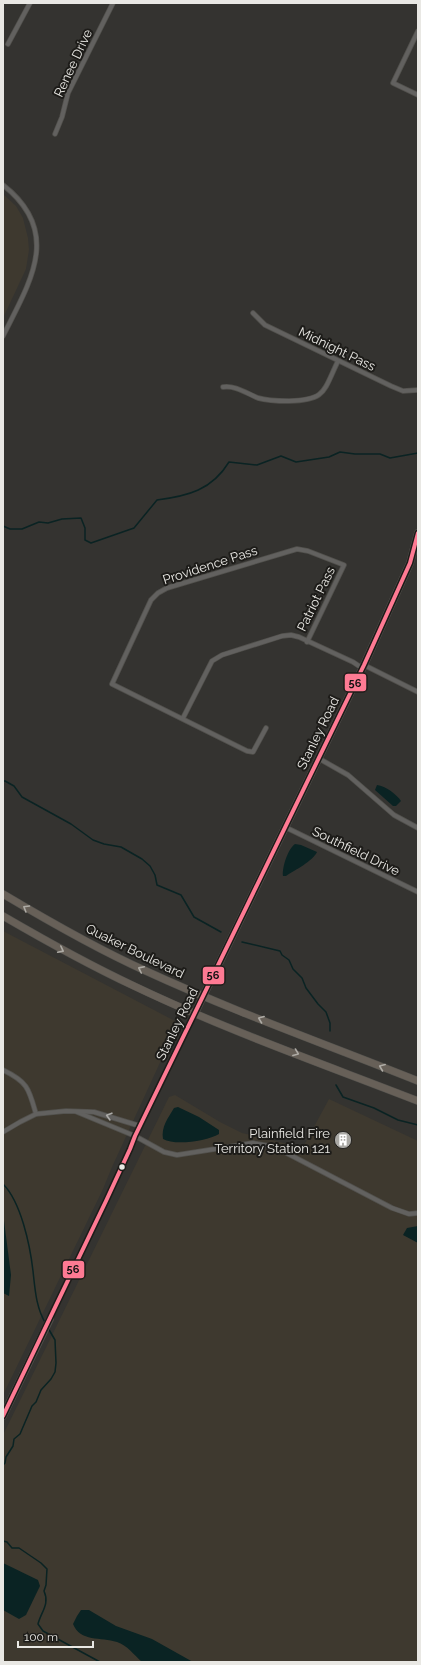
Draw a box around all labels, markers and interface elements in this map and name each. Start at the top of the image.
street label: Renee Drive [51,26,95,99]
street label: Midnight Pass [296,324,378,374]
street label: Providence Pass [161,543,259,587]
street label: Patriot Pass [294,564,338,634]
line badge: 56 [344,673,367,692]
text: 56 [349,677,362,690]
street label: Stanley Road [294,694,342,772]
street label: Southfield Drive [310,823,402,879]
one-way arrow [23,905,30,912]
street label: Quaker Boulevard [83,921,187,981]
one-way arrow [57,945,64,953]
one-way arrow [138,966,145,974]
line badge: 56 [202,966,225,985]
text: 56 [207,969,220,982]
street label: Stanley Road [153,985,201,1063]
one-way arrow [257,1016,264,1024]
one-way arrow [291,1048,299,1056]
one-way arrow [378,1063,385,1071]
one-way arrow [106,1112,113,1121]
place label: Plainfield Fire Territory Station 121 [215,1126,330,1156]
building icon: Plainfield Fire Territory Station 121 [333,1130,353,1150]
unlabelled marker [117,1162,127,1172]
line badge: 56 [62,1260,85,1279]
text: 56 [67,1263,80,1276]
scale bar [18,1623,93,1649]
text: 100 m [24,1630,58,1644]

